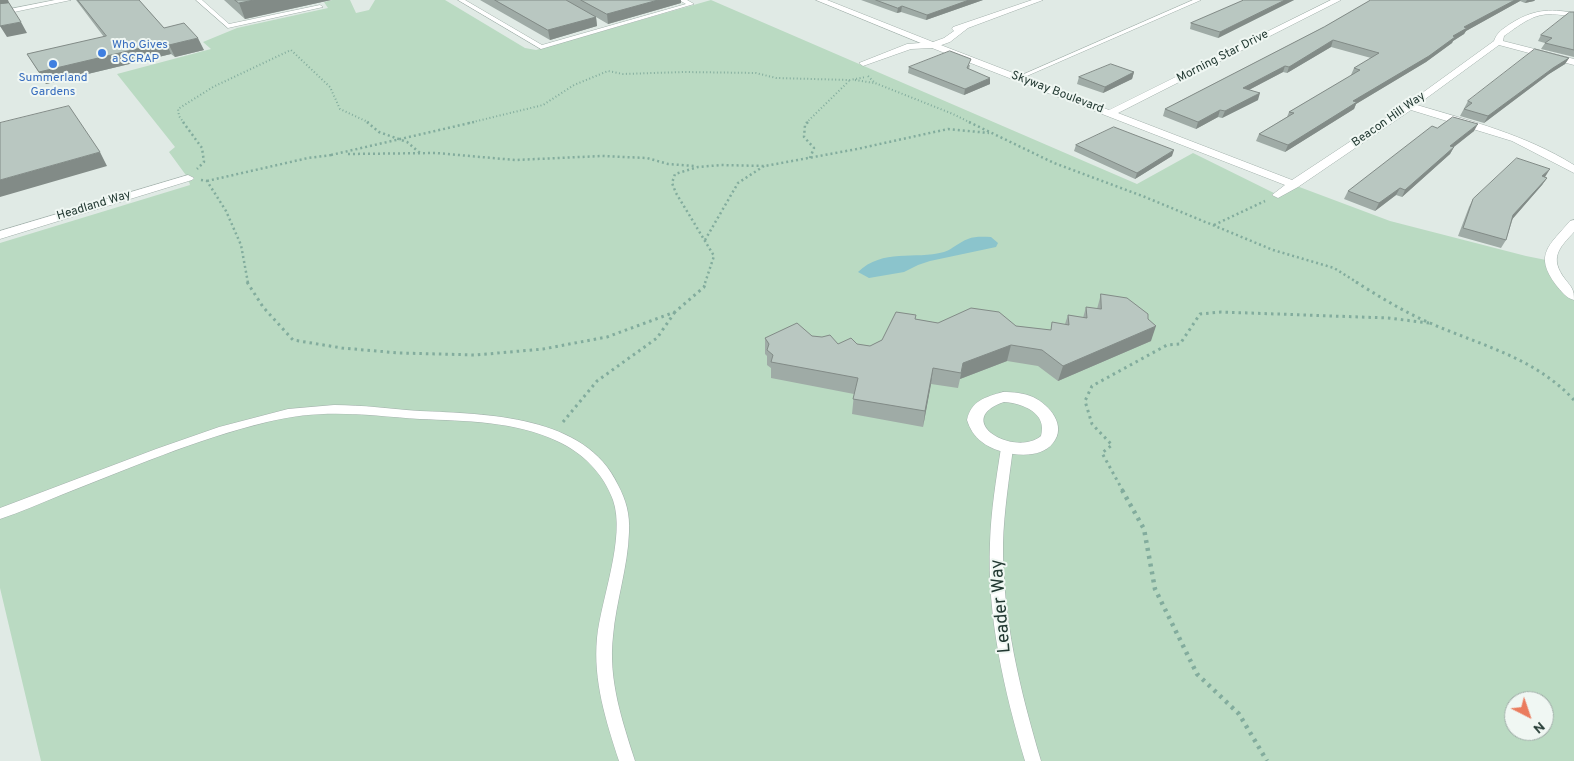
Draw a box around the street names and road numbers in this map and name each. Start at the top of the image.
street label: Morning Star Drive [1175,28,1271,86]
street label: Skyway Boulevard [1009,69,1105,117]
street label: Beacon Hill Way [1350,89,1428,151]
street label: Headland Way [55,188,133,224]
street label: Leader Way [987,558,1017,654]

